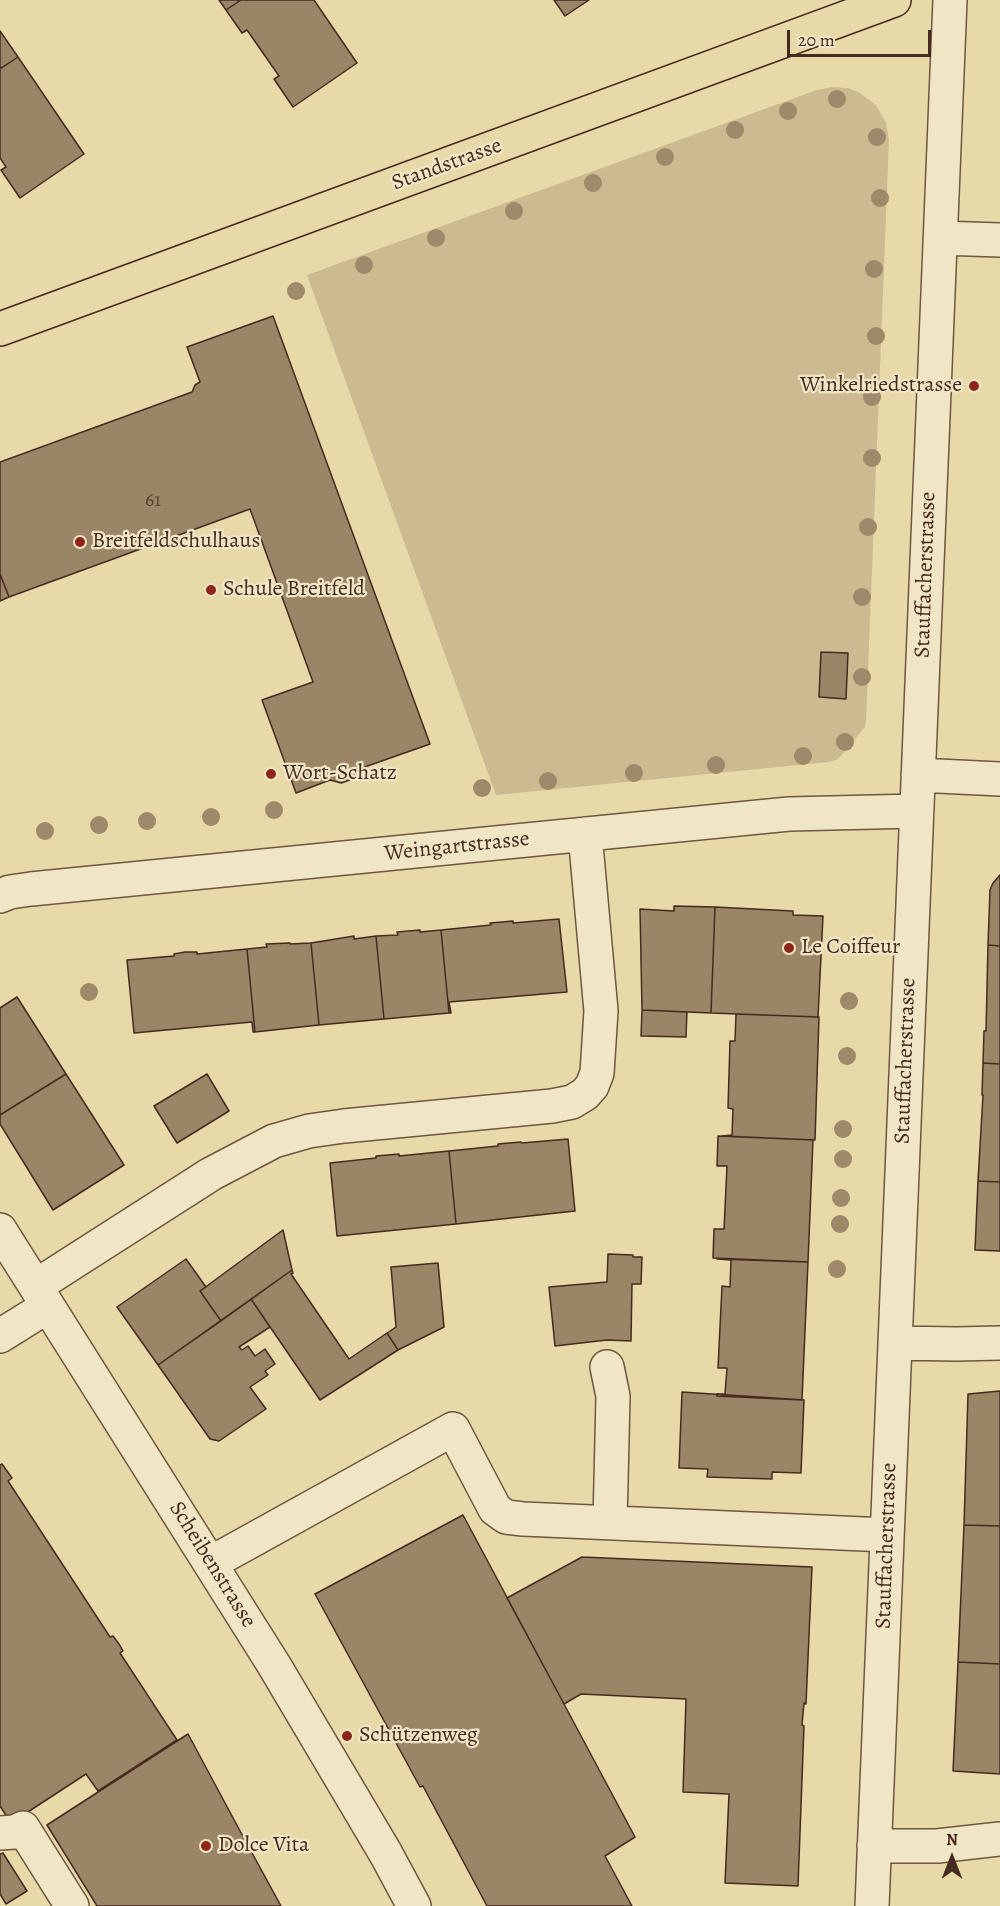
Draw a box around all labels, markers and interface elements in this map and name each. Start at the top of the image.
scale bar [790,18,934,56]
text: 20 m [798,28,835,52]
street label: Standstrasse [388,133,506,197]
place label: Winkelriedstrasse [800,373,962,399]
marker: Winkelriedstrasse [967,379,981,393]
house number: 61 [145,489,161,513]
street label: Stauffacherstrasse [910,491,942,659]
place label: Breitfeldschulhaus [92,529,260,555]
marker: Breitfeldschulhaus [73,535,87,549]
place label: Schule Breitfeld [223,577,365,603]
marker: Schule Breitfeld [204,583,218,597]
place label: Wort-Schatz [283,761,397,787]
marker: Wort-Schatz [264,767,278,781]
street label: Weingartstrasse [383,826,531,868]
place label: Le Coiffeur [801,935,901,961]
marker: Le Coiffeur [782,941,796,955]
street label: Stauffacherstrasse [890,977,922,1145]
street label: Stauffacherstrasse [871,1462,903,1630]
street label: Scheibenstrasse [163,1497,261,1633]
place label: Schützenweg [359,1723,478,1749]
marker: Schützenweg [340,1729,354,1743]
north arrow [922,1828,982,1888]
text: N [946,1829,958,1851]
place label: Dolce Vita [218,1833,309,1859]
marker: Dolce Vita [199,1839,213,1853]

